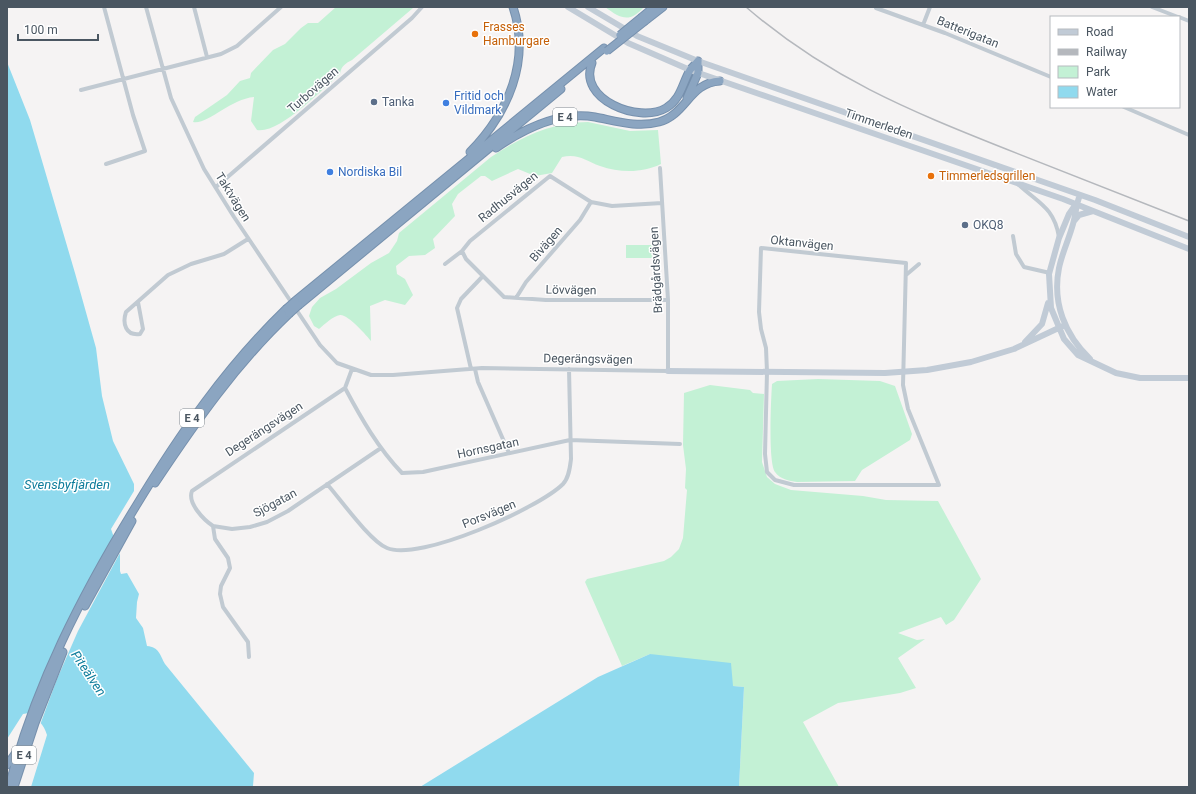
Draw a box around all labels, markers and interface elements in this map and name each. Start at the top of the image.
street label: Batterigatan [935,13,1001,51]
scale bar [18,16,98,42]
legend [1050,16,1180,108]
place label: Frasses Hamburgare [483,20,550,48]
text: 100 m [24,23,58,37]
text: Road [1086,25,1114,39]
marker: Frasses Hamburgare [470,29,480,39]
text: Railway [1086,45,1127,59]
street label: Turbovägen [285,64,341,116]
text: Park [1086,65,1111,79]
text: Water [1086,85,1117,99]
place label: Fritid och Vildmark [454,89,504,117]
place label: Tanka [382,95,414,109]
marker: Tanka [369,97,379,107]
marker: Fritid och Vildmark [441,98,451,108]
street label: Timmerleden [843,106,915,142]
road number: E 4 [553,108,577,126]
place label: Nordiska Bil [338,165,402,179]
marker: Nordiska Bil [325,167,335,177]
street label: Radhusvägen [476,169,540,225]
place label: Timmerledsgrillen [939,169,1035,183]
street label: Taktvägen [212,170,254,224]
marker: Timmerledsgrillen [926,171,936,181]
place label: OKQ8 [973,218,1004,232]
marker: OKQ8 [960,220,970,230]
street label: Bivägen [527,223,565,265]
street label: Brädgårdsvägen [647,226,665,314]
street label: Oktanvägen [770,233,834,253]
street label: Lövvägen [545,283,597,297]
street label: Degerängsvägen [543,351,633,367]
street label: Degerängsvägen [223,399,305,459]
road number: E 4 [180,409,204,427]
street label: Hornsgatan [456,435,520,461]
water label: Svensbyfjärden [24,477,110,492]
street label: Sjögatan [251,486,299,520]
street label: Porsvägen [460,497,518,531]
water label: Piteälven [68,648,109,699]
road number: E 4 [12,746,36,764]

